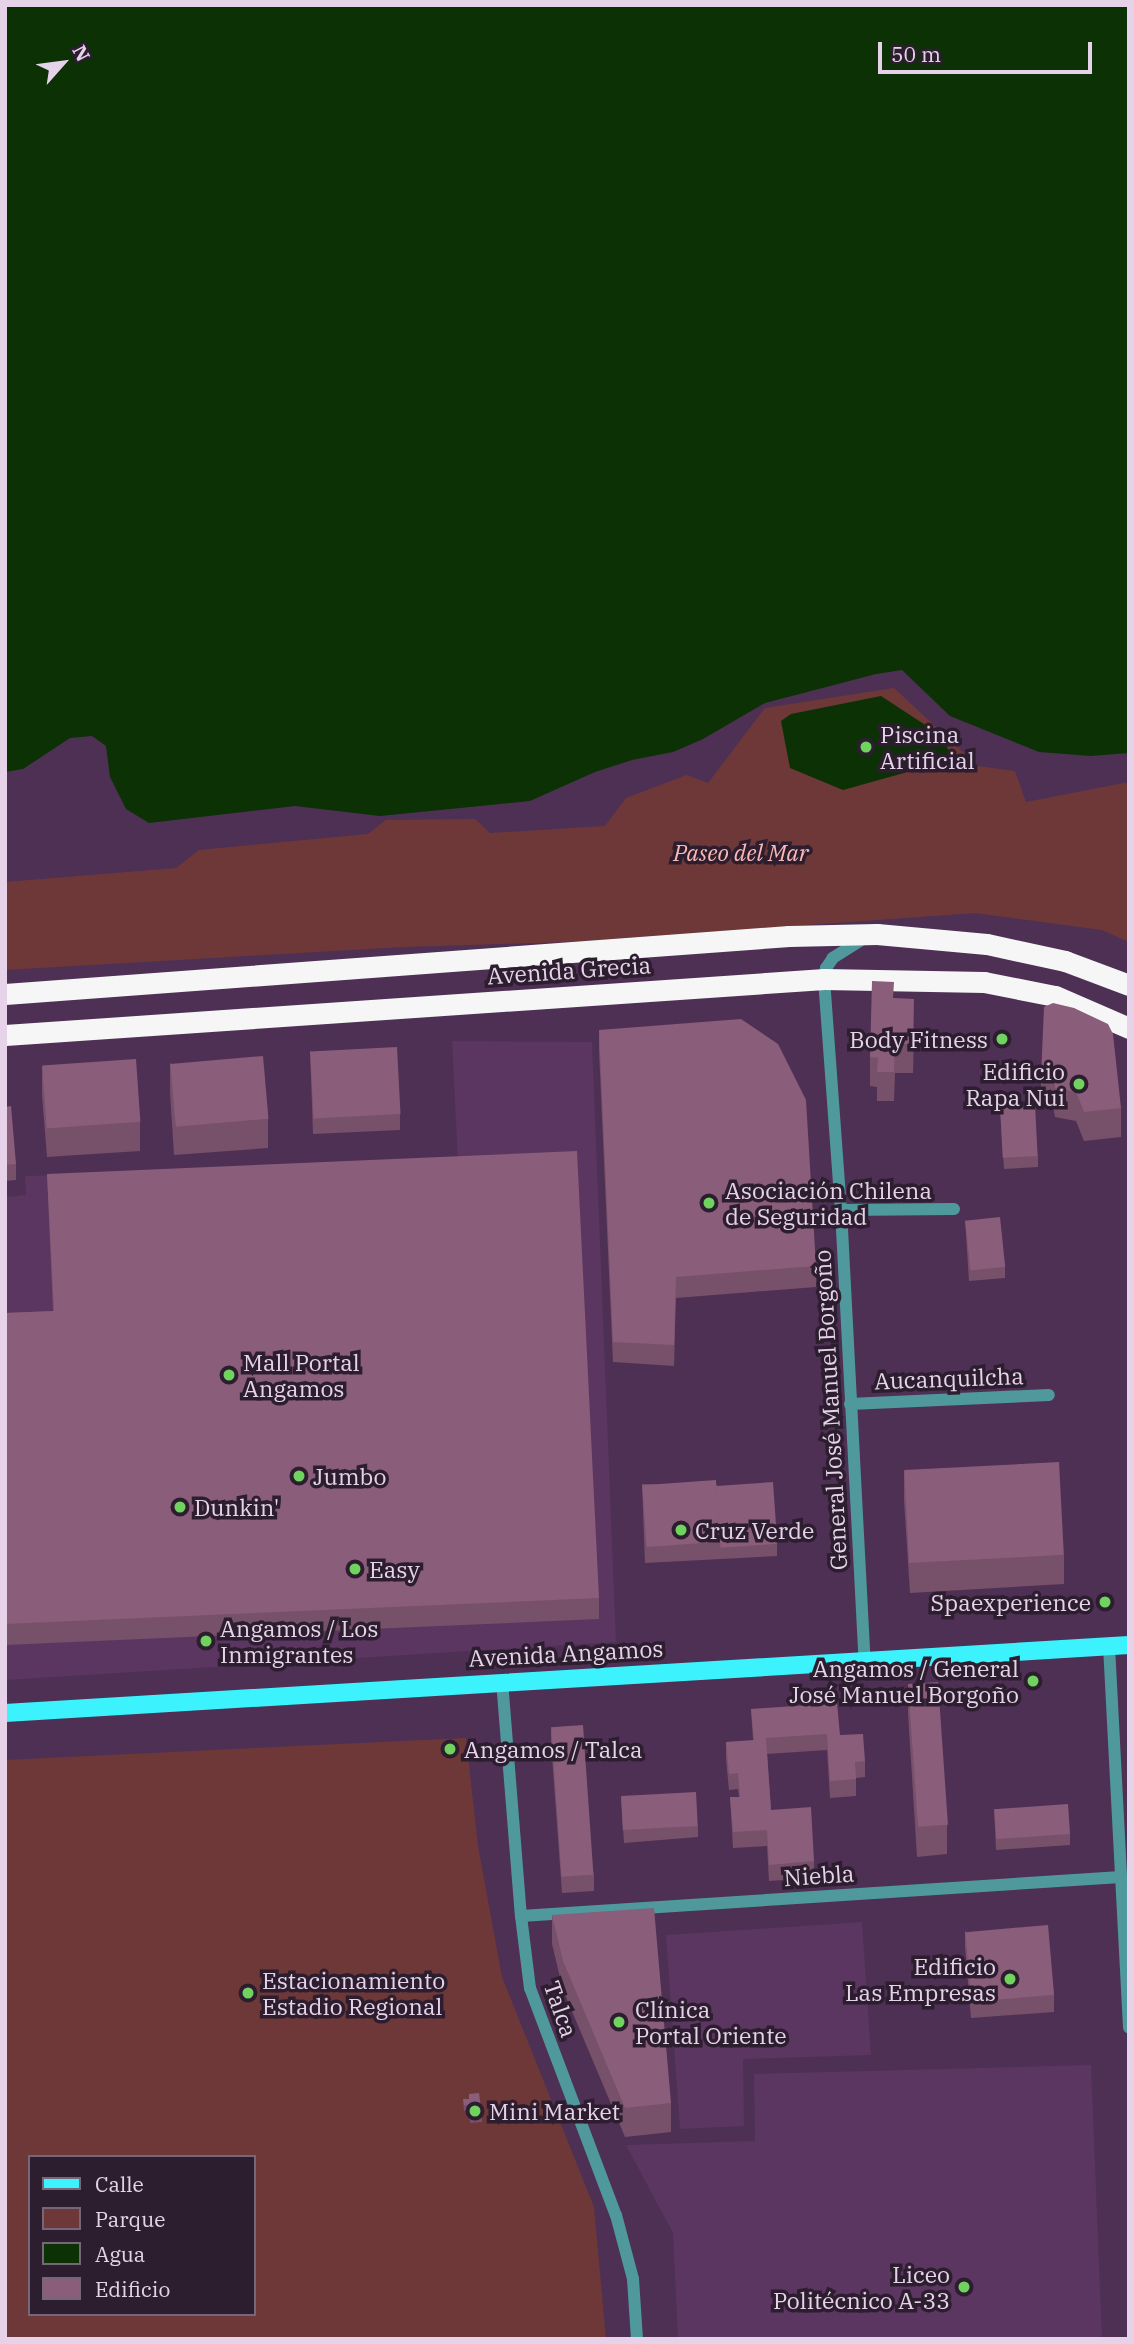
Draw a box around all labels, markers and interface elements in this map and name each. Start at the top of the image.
north arrow [28,28,98,98]
scale bar [882,28,1096,72]
text: 50 m [891,40,941,68]
text: N [67,41,96,65]
place label: Piscina Artificial [880,720,975,774]
marker: Piscina Artificial [858,739,874,755]
park label: Paseo del Mar [673,838,809,866]
street label: Avenida Grecia [486,951,652,989]
place label: Body Fitness [849,1025,988,1053]
marker: Body Fitness [994,1031,1010,1047]
place label: Edificio Rapa Nui [965,1057,1065,1111]
marker: Edificio Rapa Nui [1071,1076,1087,1092]
place label: Asociación Chilena de Seguridad [725,1176,932,1230]
marker: Asociación Chilena de Seguridad [699,1193,719,1213]
street label: General José Manuel Borgoño [808,1249,852,1571]
place label: Mall Portal Angamos [243,1348,360,1402]
street label: Aucanquilcha [874,1362,1024,1394]
marker: Mall Portal Angamos [221,1367,237,1383]
place label: Jumbo [313,1462,387,1490]
marker: Jumbo [291,1468,307,1484]
place label: Dunkin' [194,1493,279,1521]
marker: Dunkin' [172,1499,188,1515]
place label: Cruz Verde [695,1516,814,1544]
marker: Cruz Verde [673,1522,689,1538]
place label: Easy [369,1555,420,1583]
marker: Easy [347,1561,363,1577]
place label: Spaexperience [931,1588,1091,1616]
marker: Spaexperience [1097,1594,1113,1610]
place label: Angamos / Los Inmigrantes [220,1614,379,1668]
marker: Angamos / Los Inmigrantes [198,1633,214,1649]
street label: Avenida Angamos [468,1634,664,1672]
place label: Angamos / General José Manuel Borgoño [789,1654,1019,1708]
marker: Angamos / General José Manuel Borgoño [1025,1673,1041,1689]
place label: Angamos / Talca [464,1735,643,1763]
marker: Angamos / Talca [442,1741,458,1757]
street label: Niebla [783,1859,855,1891]
place label: Edificio Las Empresas [845,1952,996,2006]
place label: Estacionamiento Estadio Regional [262,1966,445,2020]
marker: Edificio Las Empresas [1002,1971,1018,1987]
street label: Talca [539,1977,583,2041]
marker: Estacionamiento Estadio Regional [240,1985,256,2001]
place label: Clínica Portal Oriente [635,1995,787,2049]
marker: Clínica Portal Oriente [609,2012,629,2032]
place label: Mini Market [489,2097,620,2125]
marker: Mini Market [467,2103,483,2119]
legend [28,2155,256,2316]
text: Calle [95,2170,144,2198]
text: Parque [95,2205,165,2233]
text: Agua [95,2240,145,2268]
place label: Liceo Politécnico A-33 [773,2260,950,2314]
text: Edificio [95,2275,170,2303]
marker: Liceo Politécnico A-33 [956,2279,972,2295]

